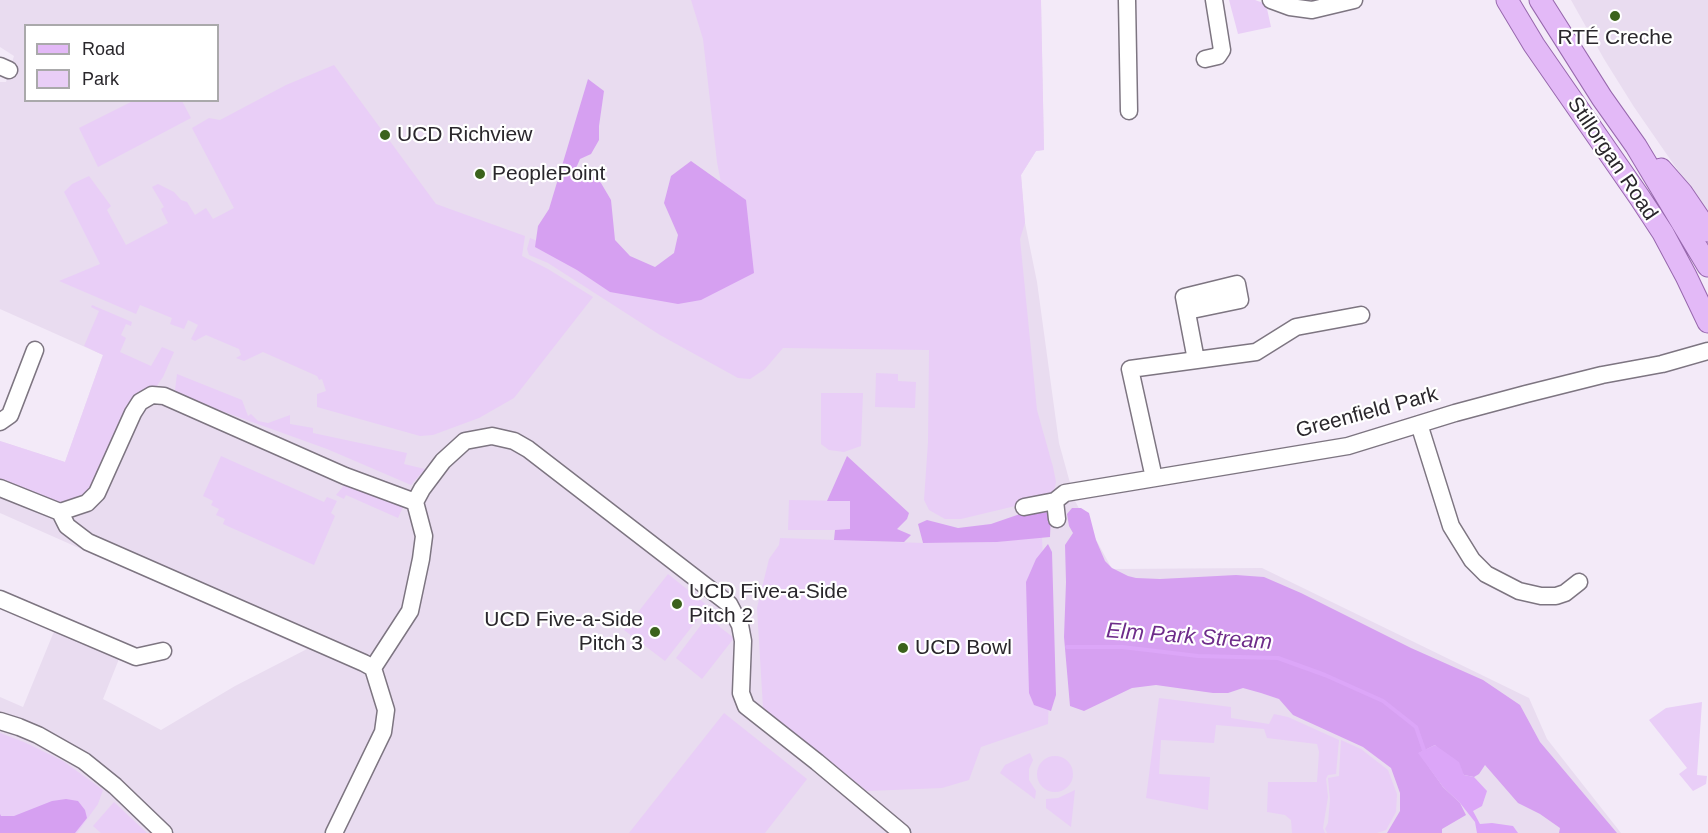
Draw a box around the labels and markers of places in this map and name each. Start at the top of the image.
marker: RTÉ Creche [1608,9,1622,23]
place label: RTÉ Creche [1557,25,1673,51]
place label: UCD Richview [397,122,532,148]
marker: UCD Richview [378,128,392,142]
place label: PeoplePoint [492,161,605,187]
marker: PeoplePoint [473,167,487,181]
place label: UCD Five-a-Side Pitch 2 [689,579,848,629]
marker: UCD Five-a-Side Pitch 2 [670,597,684,611]
place label: UCD Five-a-Side Pitch 3 [484,607,643,657]
marker: UCD Five-a-Side Pitch 3 [648,625,662,639]
place label: UCD Bowl [915,635,1012,661]
marker: UCD Bowl [896,641,910,655]

